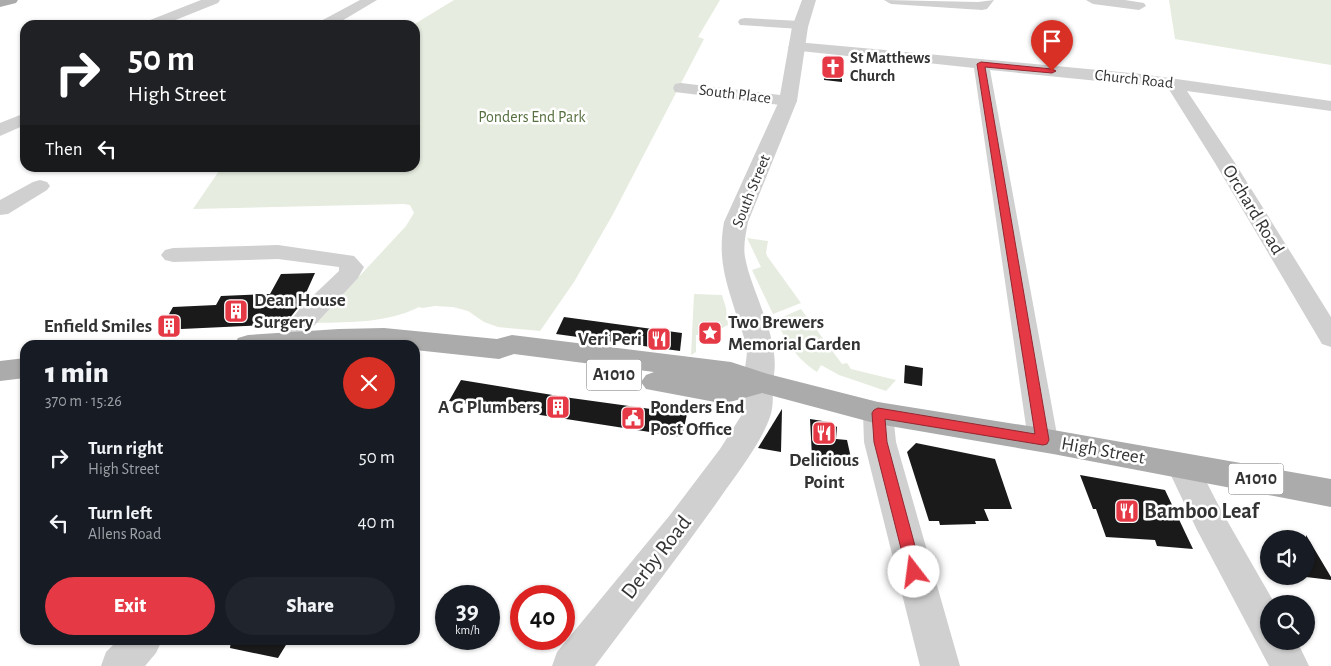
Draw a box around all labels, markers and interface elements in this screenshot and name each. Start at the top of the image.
pin [1031,20,1073,71]
icon: arrive [1038,27,1066,55]
icon: right [45,40,110,105]
text: 50 m [128,42,195,77]
place label: St Matthews Church [850,50,930,84]
church icon: St Matthews Church [820,54,846,80]
street label: Church Road [1094,67,1174,91]
street label: South Place [698,82,772,106]
text: High Street [128,83,226,105]
park label: Ponders End Park [478,109,586,125]
icon: left [93,135,121,163]
text: Then [45,140,83,159]
street label: South Street [729,152,773,230]
street label: Orchard Road [1219,162,1287,258]
place label: Dean House Surgery [254,291,346,332]
building icon: Dean House Surgery [223,298,249,324]
building icon: Enfield Smiles [156,313,182,339]
place label: Two Brewers Memorial Garden [728,313,861,354]
place label: Enfield Smiles [44,317,152,336]
place icon: Two Brewers Memorial Garden [697,320,723,346]
restaurant icon: Veri Peri [646,326,672,352]
place label: Veri Peri [578,330,642,349]
button: close [343,357,395,409]
text: 1 min [45,358,109,388]
road number: A1010 [586,360,642,390]
text: 370 m · 15:26 [45,393,122,409]
building icon: A G Plumbers [545,394,571,420]
place label: A G Plumbers [438,398,540,417]
place label: Ponders End Post Office [650,398,745,439]
public building icon: Ponders End Post Office [620,405,646,431]
restaurant icon: Delicious Point [811,420,837,446]
street label: High Street [1060,434,1146,468]
text: Turn right [88,439,163,458]
icon: right [45,444,73,472]
text: 50 m [359,448,395,467]
place label: Delicious Point [789,451,859,492]
text: High Street [88,461,159,477]
road number: A1010 [1228,464,1284,494]
restaurant icon: Bamboo Leaf [1114,498,1140,524]
place label: Bamboo Leaf [1144,500,1261,522]
text: Turn left [88,504,152,523]
icon: left [45,509,73,537]
street label: Derby Road [617,511,695,603]
text: 40 m [357,513,395,532]
text: Allens Road [88,526,161,542]
map controls [1260,530,1315,650]
button: sound [1260,530,1315,585]
position arrow [887,545,939,597]
button: Exit [45,577,215,635]
button: Share [225,577,395,635]
speed limit sign: 40 [510,585,575,650]
button: search [1260,595,1315,650]
text: 39 [456,599,479,624]
text: km/h [455,624,480,636]

